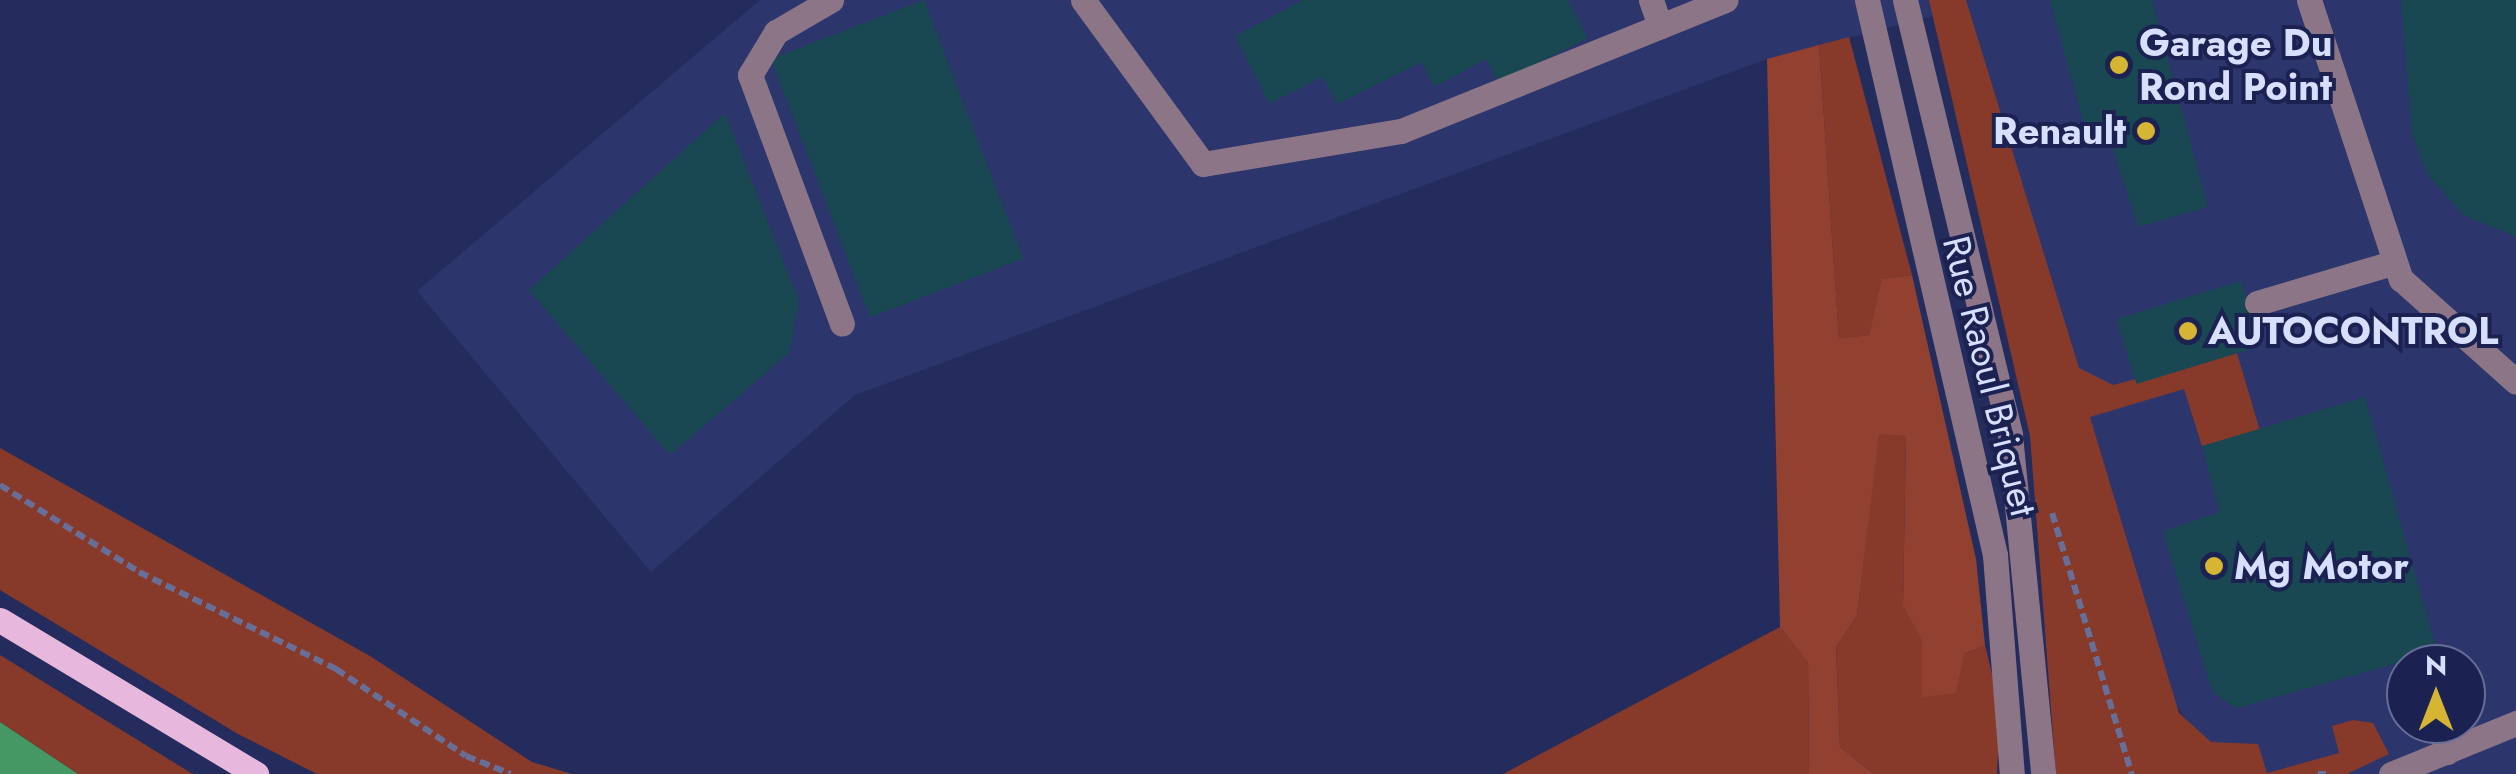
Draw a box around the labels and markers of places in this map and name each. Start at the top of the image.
place label: Garage Du Rond Point [2139,20,2333,110]
marker: Garage Du Rond Point [2108,54,2130,76]
place label: Renault [1993,108,2126,154]
marker: Renault [2135,120,2157,142]
place label: AUTOCONTROL [2208,308,2498,354]
marker: AUTOCONTROL [2177,320,2199,342]
place label: Mg Motor [2234,543,2409,589]
marker: Mg Motor [2203,555,2225,577]

